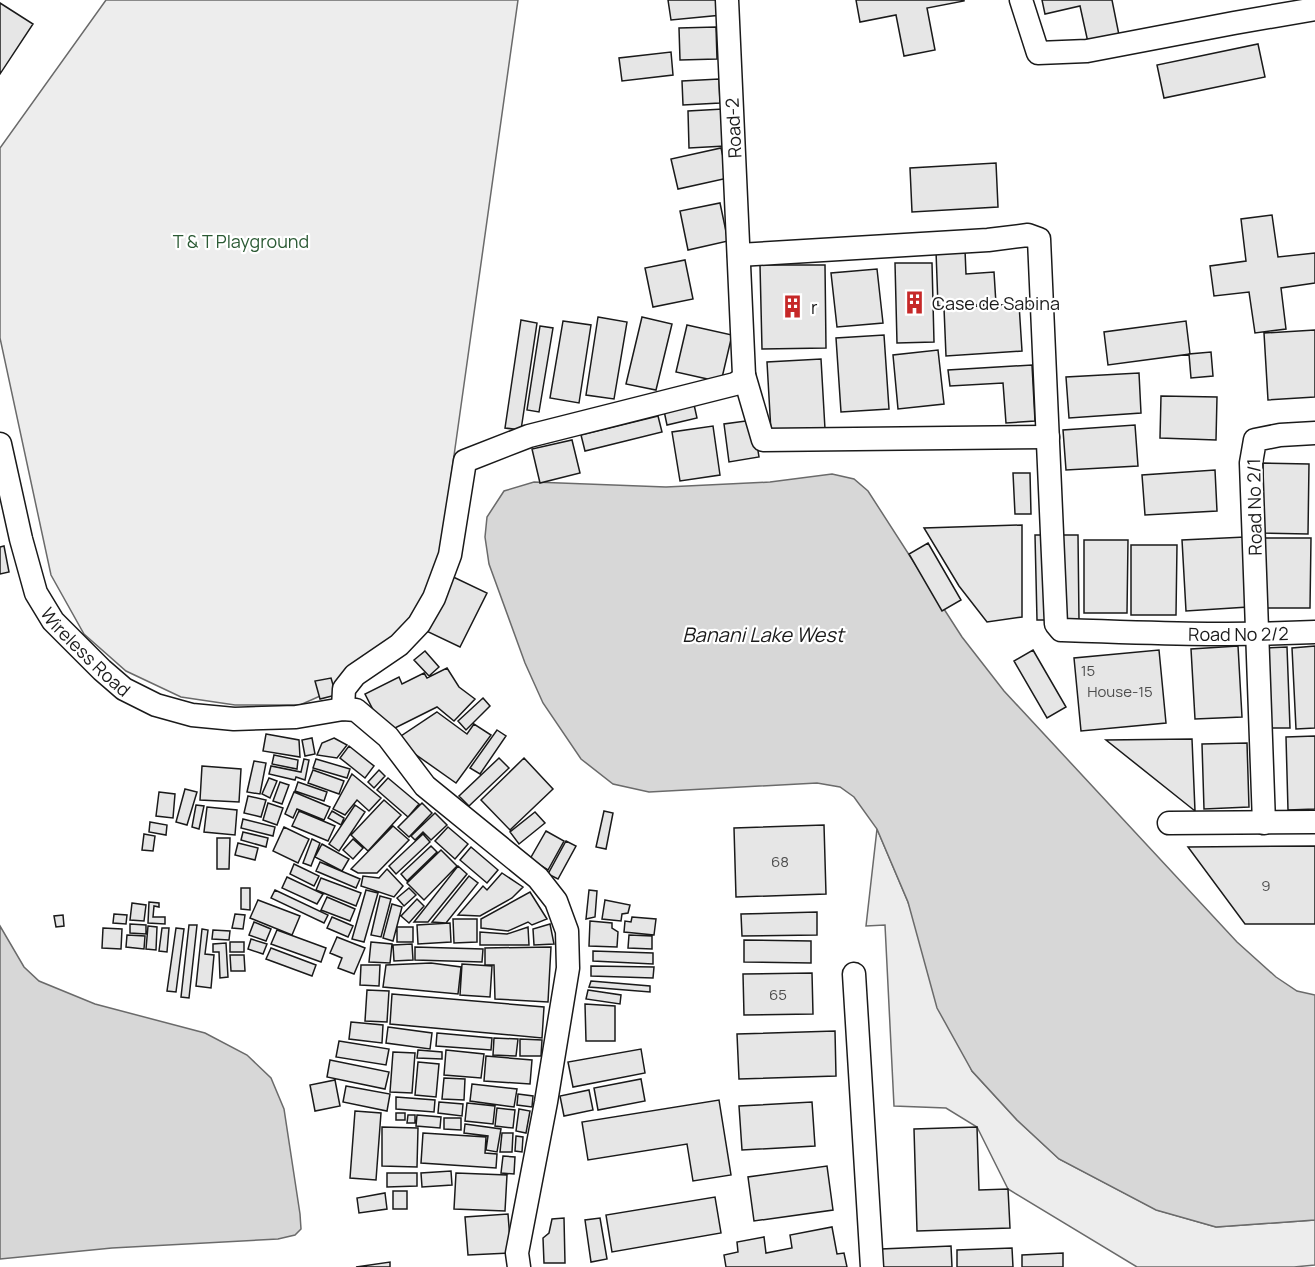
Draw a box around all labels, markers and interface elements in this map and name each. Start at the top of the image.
street label: Road-2 [719,97,747,159]
park label: T & T Playground [173,229,309,253]
building icon: Case de Sabina [901,290,927,316]
place label: Case de Sabina [932,291,1060,315]
building icon: r [780,294,806,320]
place label: r [811,295,818,319]
street label: Road No 2/1 [1241,458,1267,556]
street label: Wireless Road [36,603,136,702]
water label: Banani Lake West [682,621,846,648]
street label: Road No 2/2 [1188,621,1289,646]
house number: 15 [1081,660,1095,681]
house number: House-15 [1087,681,1153,702]
house number: 68 [771,851,789,872]
house number: 9 [1261,875,1271,896]
house number: 65 [769,984,787,1005]

